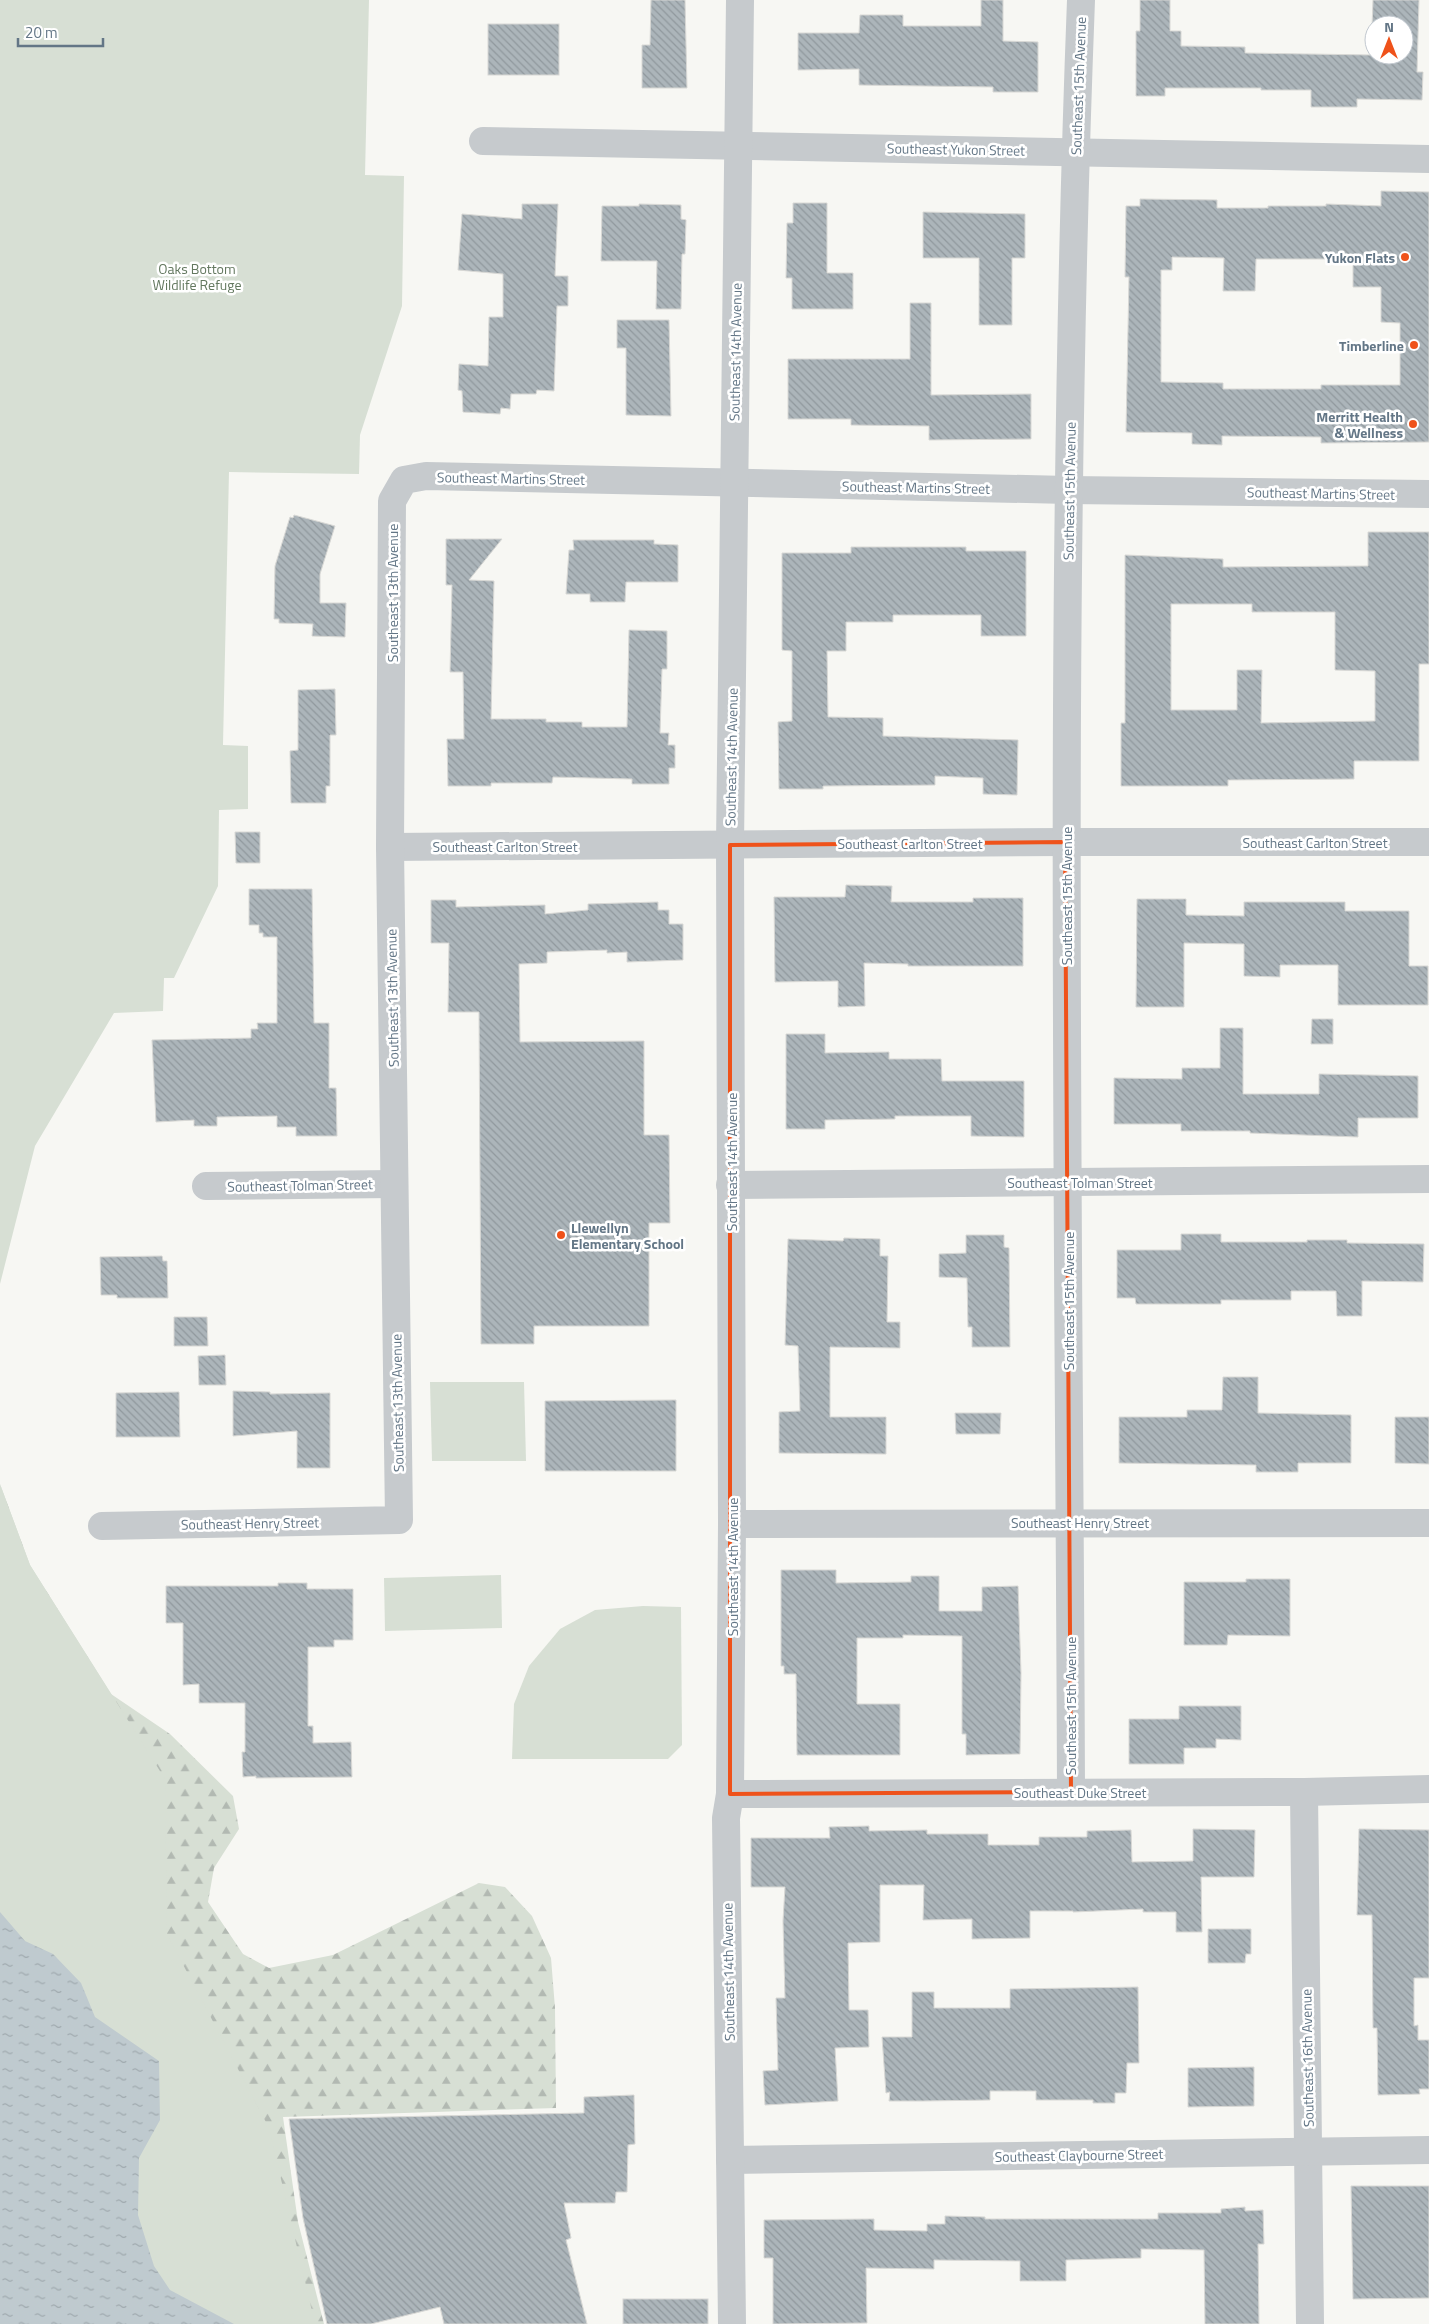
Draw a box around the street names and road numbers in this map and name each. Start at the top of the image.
street label: Southeast 15th Avenue [1065,16,1091,156]
street label: Southeast Yukon Street [887,137,1025,161]
street label: Southeast 14th Avenue [723,283,747,421]
street label: Southeast 15th Avenue [1057,422,1081,560]
street label: Southeast Martins Street [437,466,585,490]
street label: Southeast Martins Street [842,475,990,499]
street label: Southeast Martins Street [1247,481,1395,505]
street label: Southeast 13th Avenue [382,524,403,662]
street label: Southeast 14th Avenue [719,688,743,826]
street label: Southeast 15th Avenue [1056,827,1077,965]
street label: Southeast Carlton Street [1242,832,1388,853]
street label: Southeast Carlton Street [837,833,983,854]
street label: Southeast Carlton Street [432,836,578,857]
street label: Southeast 13th Avenue [380,929,404,1067]
street label: Southeast 14th Avenue [721,1093,742,1231]
street label: Southeast Tolman Street [1007,1172,1153,1193]
street label: Southeast Tolman Street [227,1173,373,1197]
street label: Southeast 15th Avenue [1058,1232,1079,1370]
street label: Southeast 13th Avenue [385,1334,409,1472]
street label: Southeast 14th Avenue [722,1498,743,1636]
street label: Southeast Henry Street [181,1511,319,1535]
street label: Southeast Henry Street [1011,1512,1149,1533]
street label: Southeast 15th Avenue [1060,1637,1081,1775]
street label: Southeast Duke Street [1014,1782,1146,1803]
street label: Southeast 14th Avenue [716,1903,740,2041]
street label: Southeast 16th Avenue [1295,1989,1319,2127]
street label: Southeast Claybourne Street [994,2143,1164,2167]

